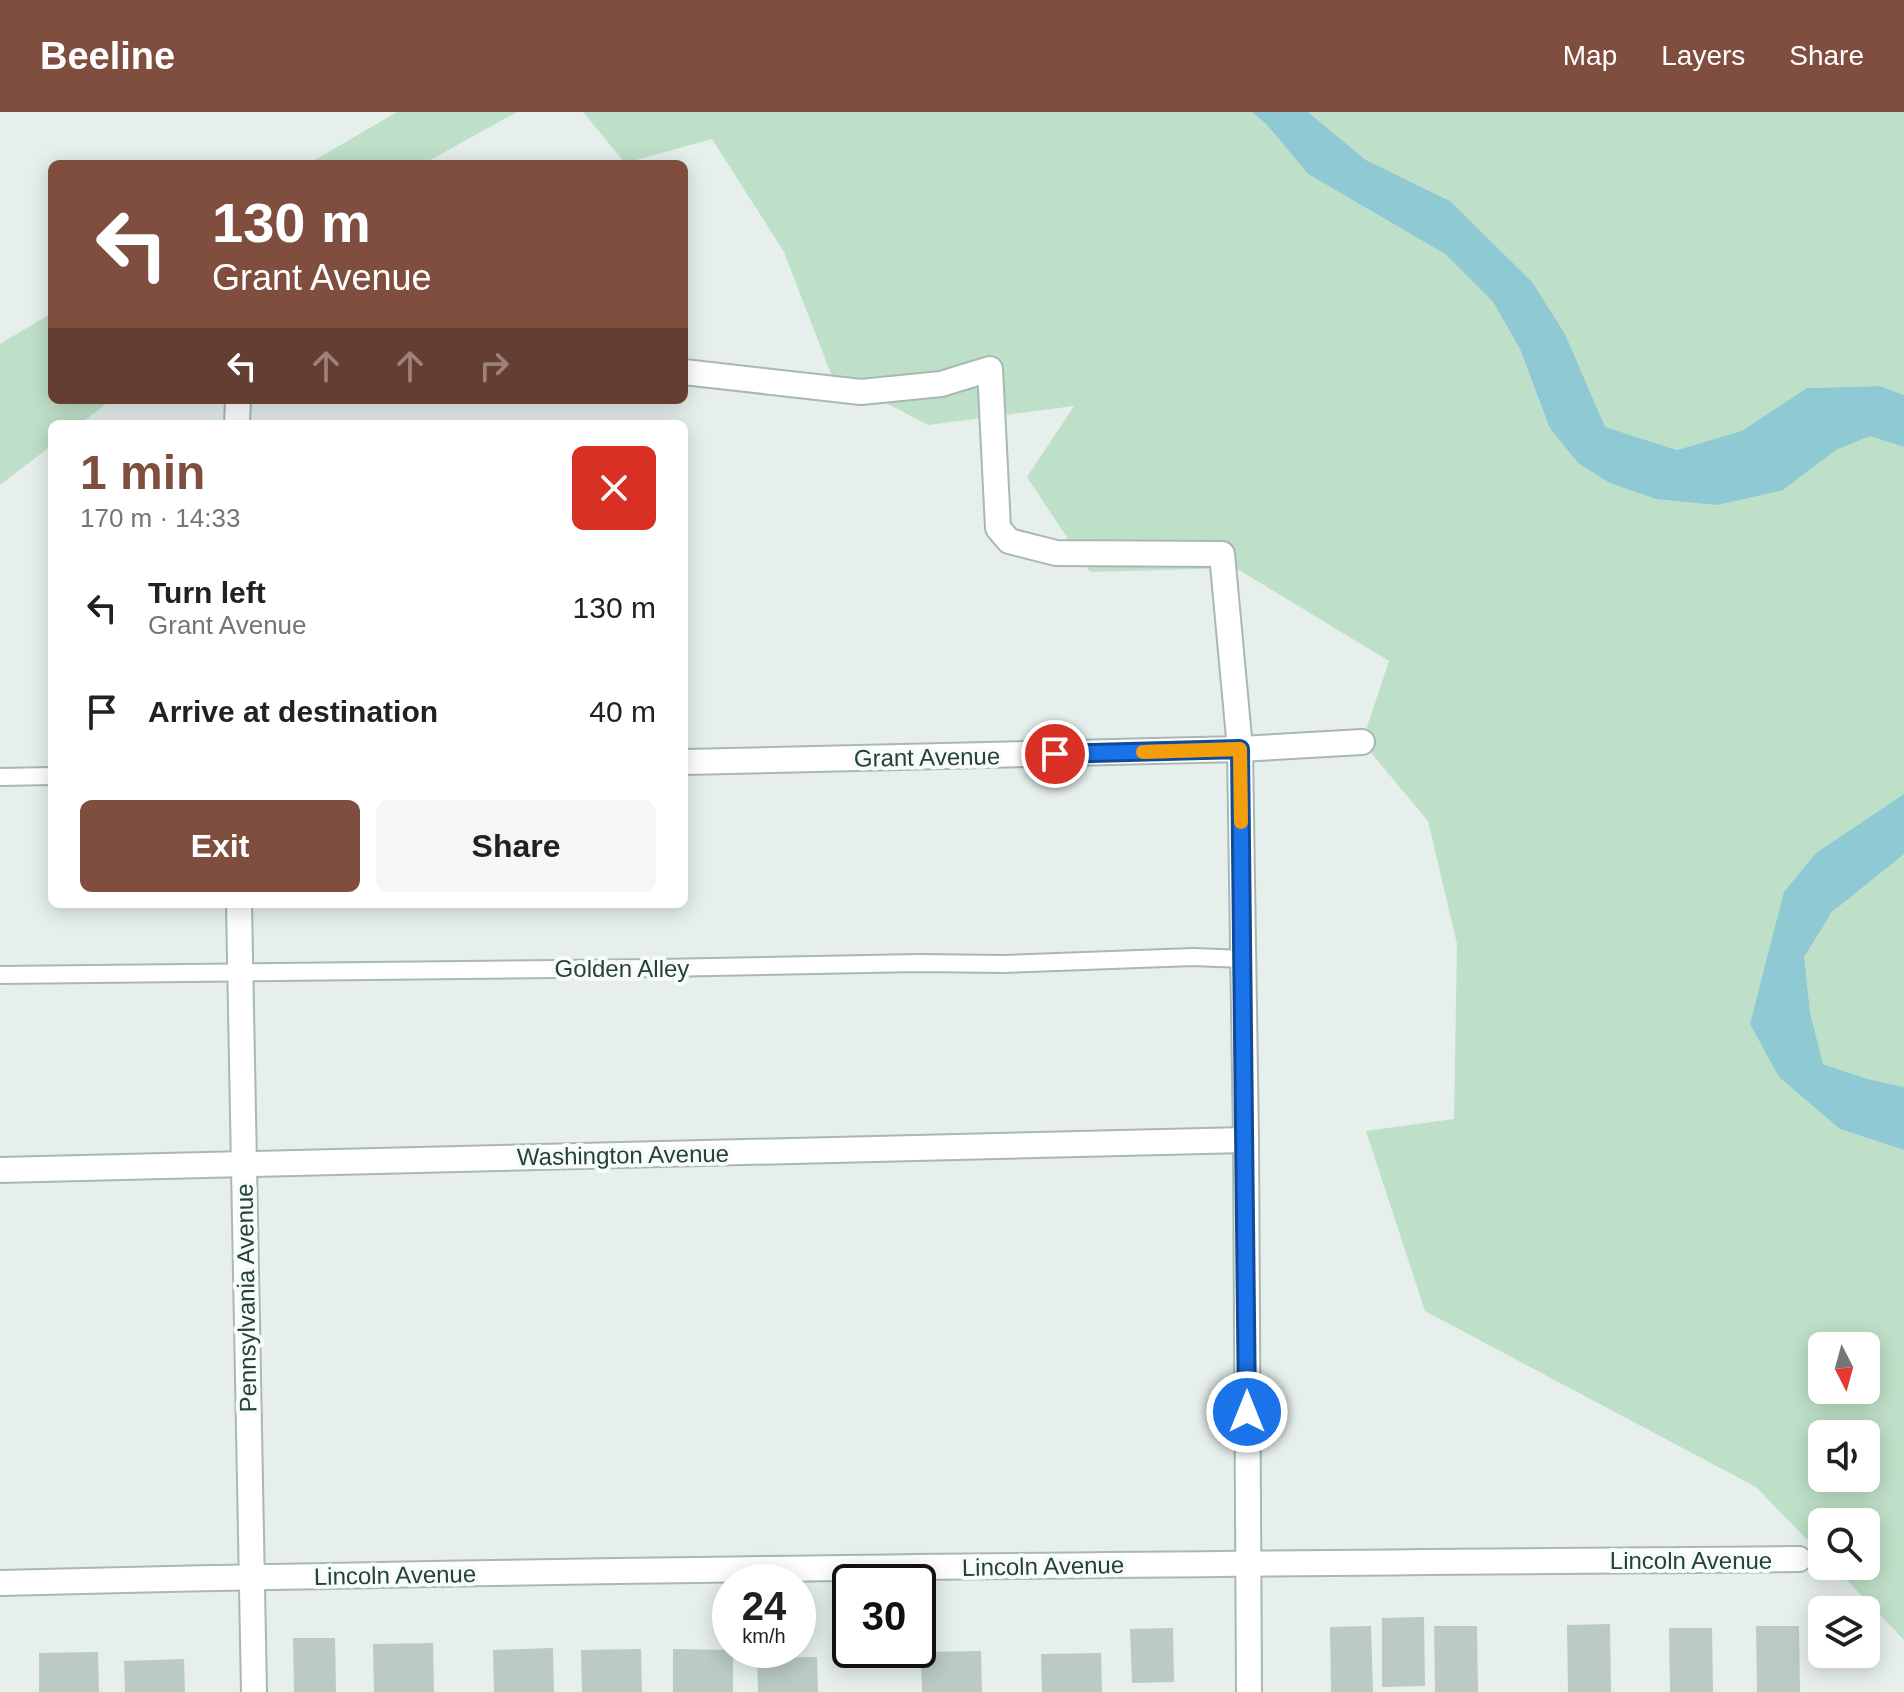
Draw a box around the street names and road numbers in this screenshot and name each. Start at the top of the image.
street label: Grant Avenue [854,742,1000,772]
street label: Golden Alley [555,955,689,982]
street label: Washington Avenue [517,1140,729,1170]
street label: Pennsylvania Avenue [231,1183,261,1413]
street label: Lincoln Avenue [1610,1547,1772,1574]
street label: Lincoln Avenue [962,1551,1124,1581]
street label: Lincoln Avenue [314,1560,476,1590]

